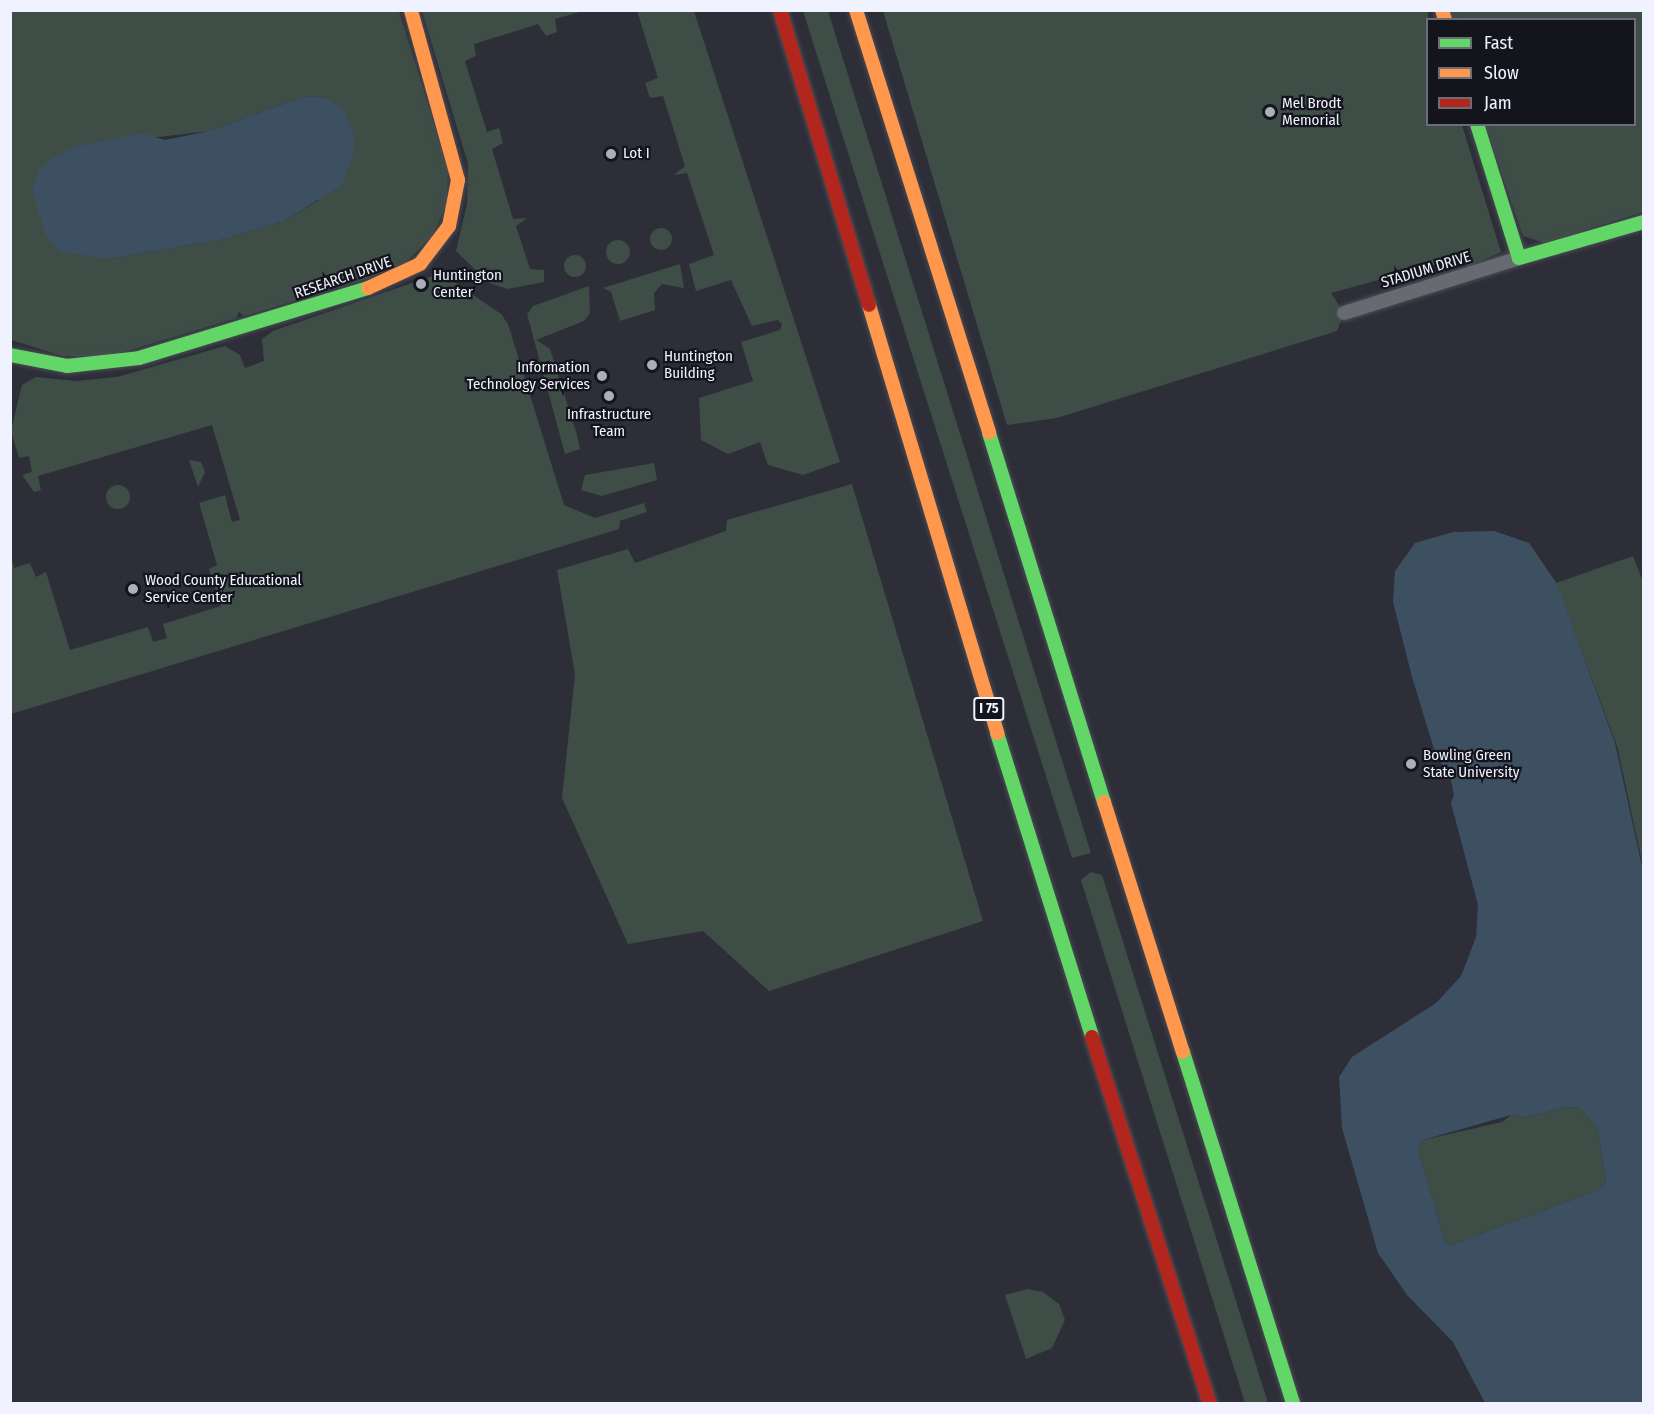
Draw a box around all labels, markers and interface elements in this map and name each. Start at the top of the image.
legend [1426,18,1636,126]
text: Fast [1484,32,1513,54]
text: Slow [1484,62,1519,84]
text: Jam [1484,92,1512,114]
place label: Mel Brodt Memorial [1282,94,1341,129]
marker: Mel Brodt Memorial [1263,105,1277,119]
place label: Lot I [623,145,650,163]
marker: Lot I [604,147,618,161]
street label: STADIUM DRIVE [1379,248,1473,292]
street label: RESEARCH DRIVE [292,253,394,303]
place label: Huntington Center [433,266,502,301]
marker: Huntington Center [414,277,428,291]
place label: Huntington Building [664,347,733,382]
place label: Information Technology Services [467,358,590,393]
marker: Huntington Building [645,358,659,372]
marker: Information Technology Services [595,369,609,383]
marker: Infrastructure Team [602,389,616,403]
place label: Infrastructure Team [567,405,651,440]
place label: Wood County Educational Service Center [145,571,301,606]
marker: Wood County Educational Service Center [126,582,140,596]
road number: I 75 [972,698,1006,720]
place label: Bowling Green State University [1423,746,1519,781]
marker: Bowling Green State University [1404,757,1418,771]

